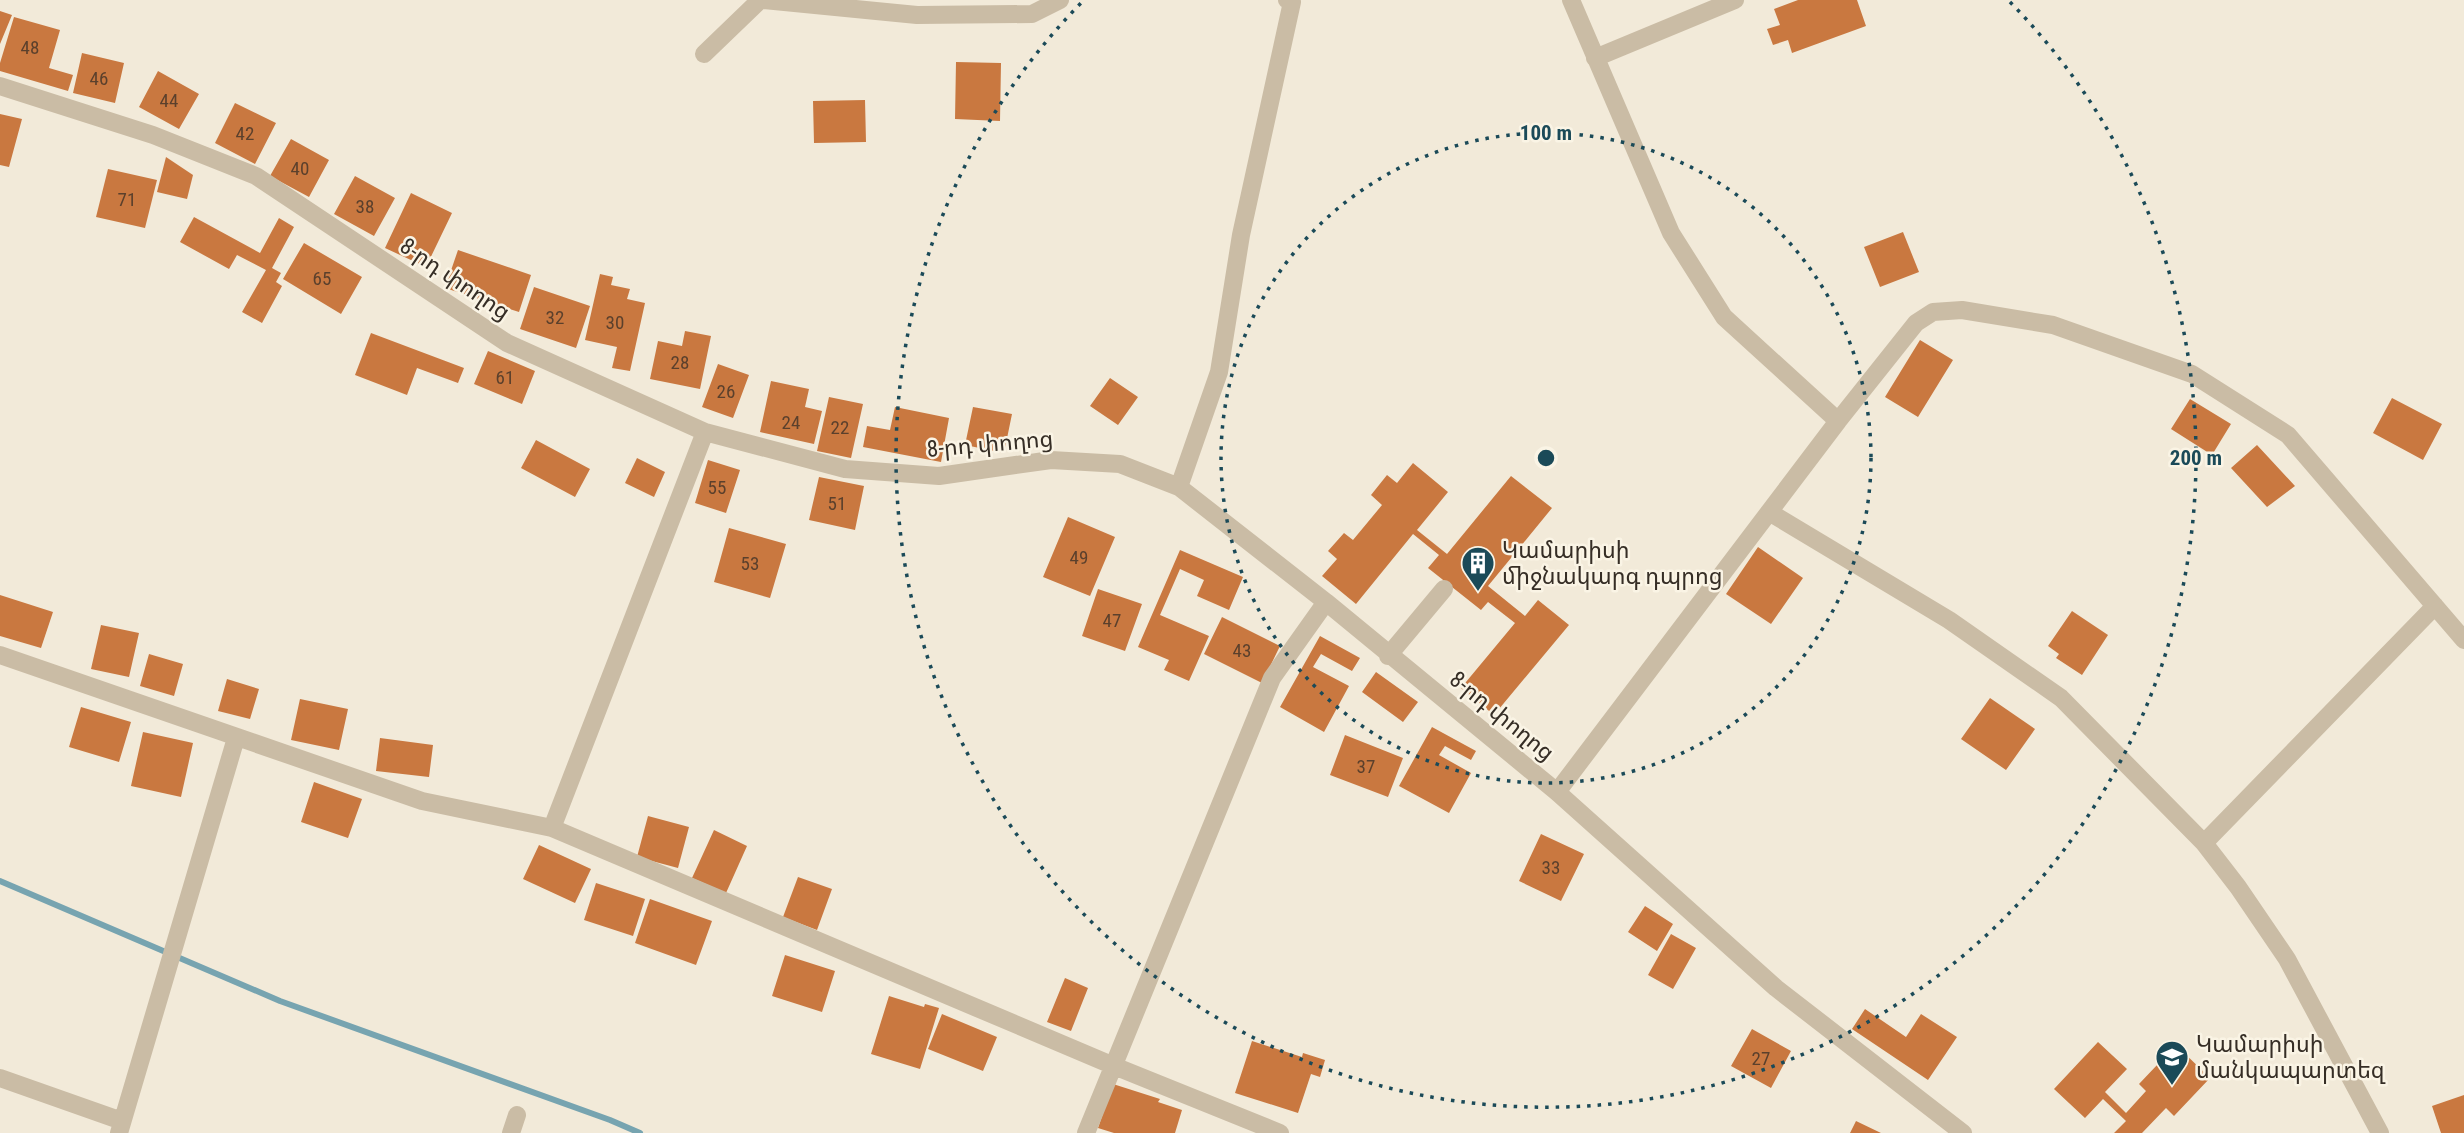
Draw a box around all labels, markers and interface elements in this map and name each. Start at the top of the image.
house number: 48 [21,36,39,59]
house number: 46 [90,67,108,90]
house number: 44 [160,89,178,112]
text: 100 m [1520,121,1572,145]
house number: 42 [236,122,254,145]
house number: 40 [291,157,309,180]
house number: 71 [118,188,136,211]
house number: 38 [356,195,374,218]
street label: 8-րդ փողոց [395,232,515,326]
house number: 65 [313,267,331,290]
house number: 32 [546,306,564,329]
house number: 30 [606,311,624,334]
house number: 28 [671,351,689,374]
house number: 61 [496,366,514,389]
house number: 26 [717,380,735,403]
house number: 24 [782,411,800,434]
house number: 22 [831,416,849,439]
street label: 8-րդ փողոց [926,425,1054,463]
centre of rings [1534,446,1558,470]
text: 200 m [2170,446,2222,470]
house number: 55 [708,476,726,499]
house number: 51 [828,492,846,515]
place label: Կամարիսի միջնակարգ դպրոց [1502,537,1723,590]
building icon: Կամարիսի միջնակարգ դպրոց [1459,544,1497,593]
house number: 49 [1070,546,1088,569]
house number: 53 [741,552,759,575]
house number: 47 [1103,609,1121,632]
house number: 43 [1233,639,1251,662]
street label: 8-րդ փողոց [1444,666,1560,766]
house number: 37 [1357,755,1375,778]
house number: 33 [1542,856,1560,879]
place label: Կամարիսի մանկապարտեզ [2196,1031,2386,1084]
school or university icon: Կամարիսի մանկապարտեզ [2153,1038,2191,1087]
house number: 27 [1752,1047,1770,1070]

